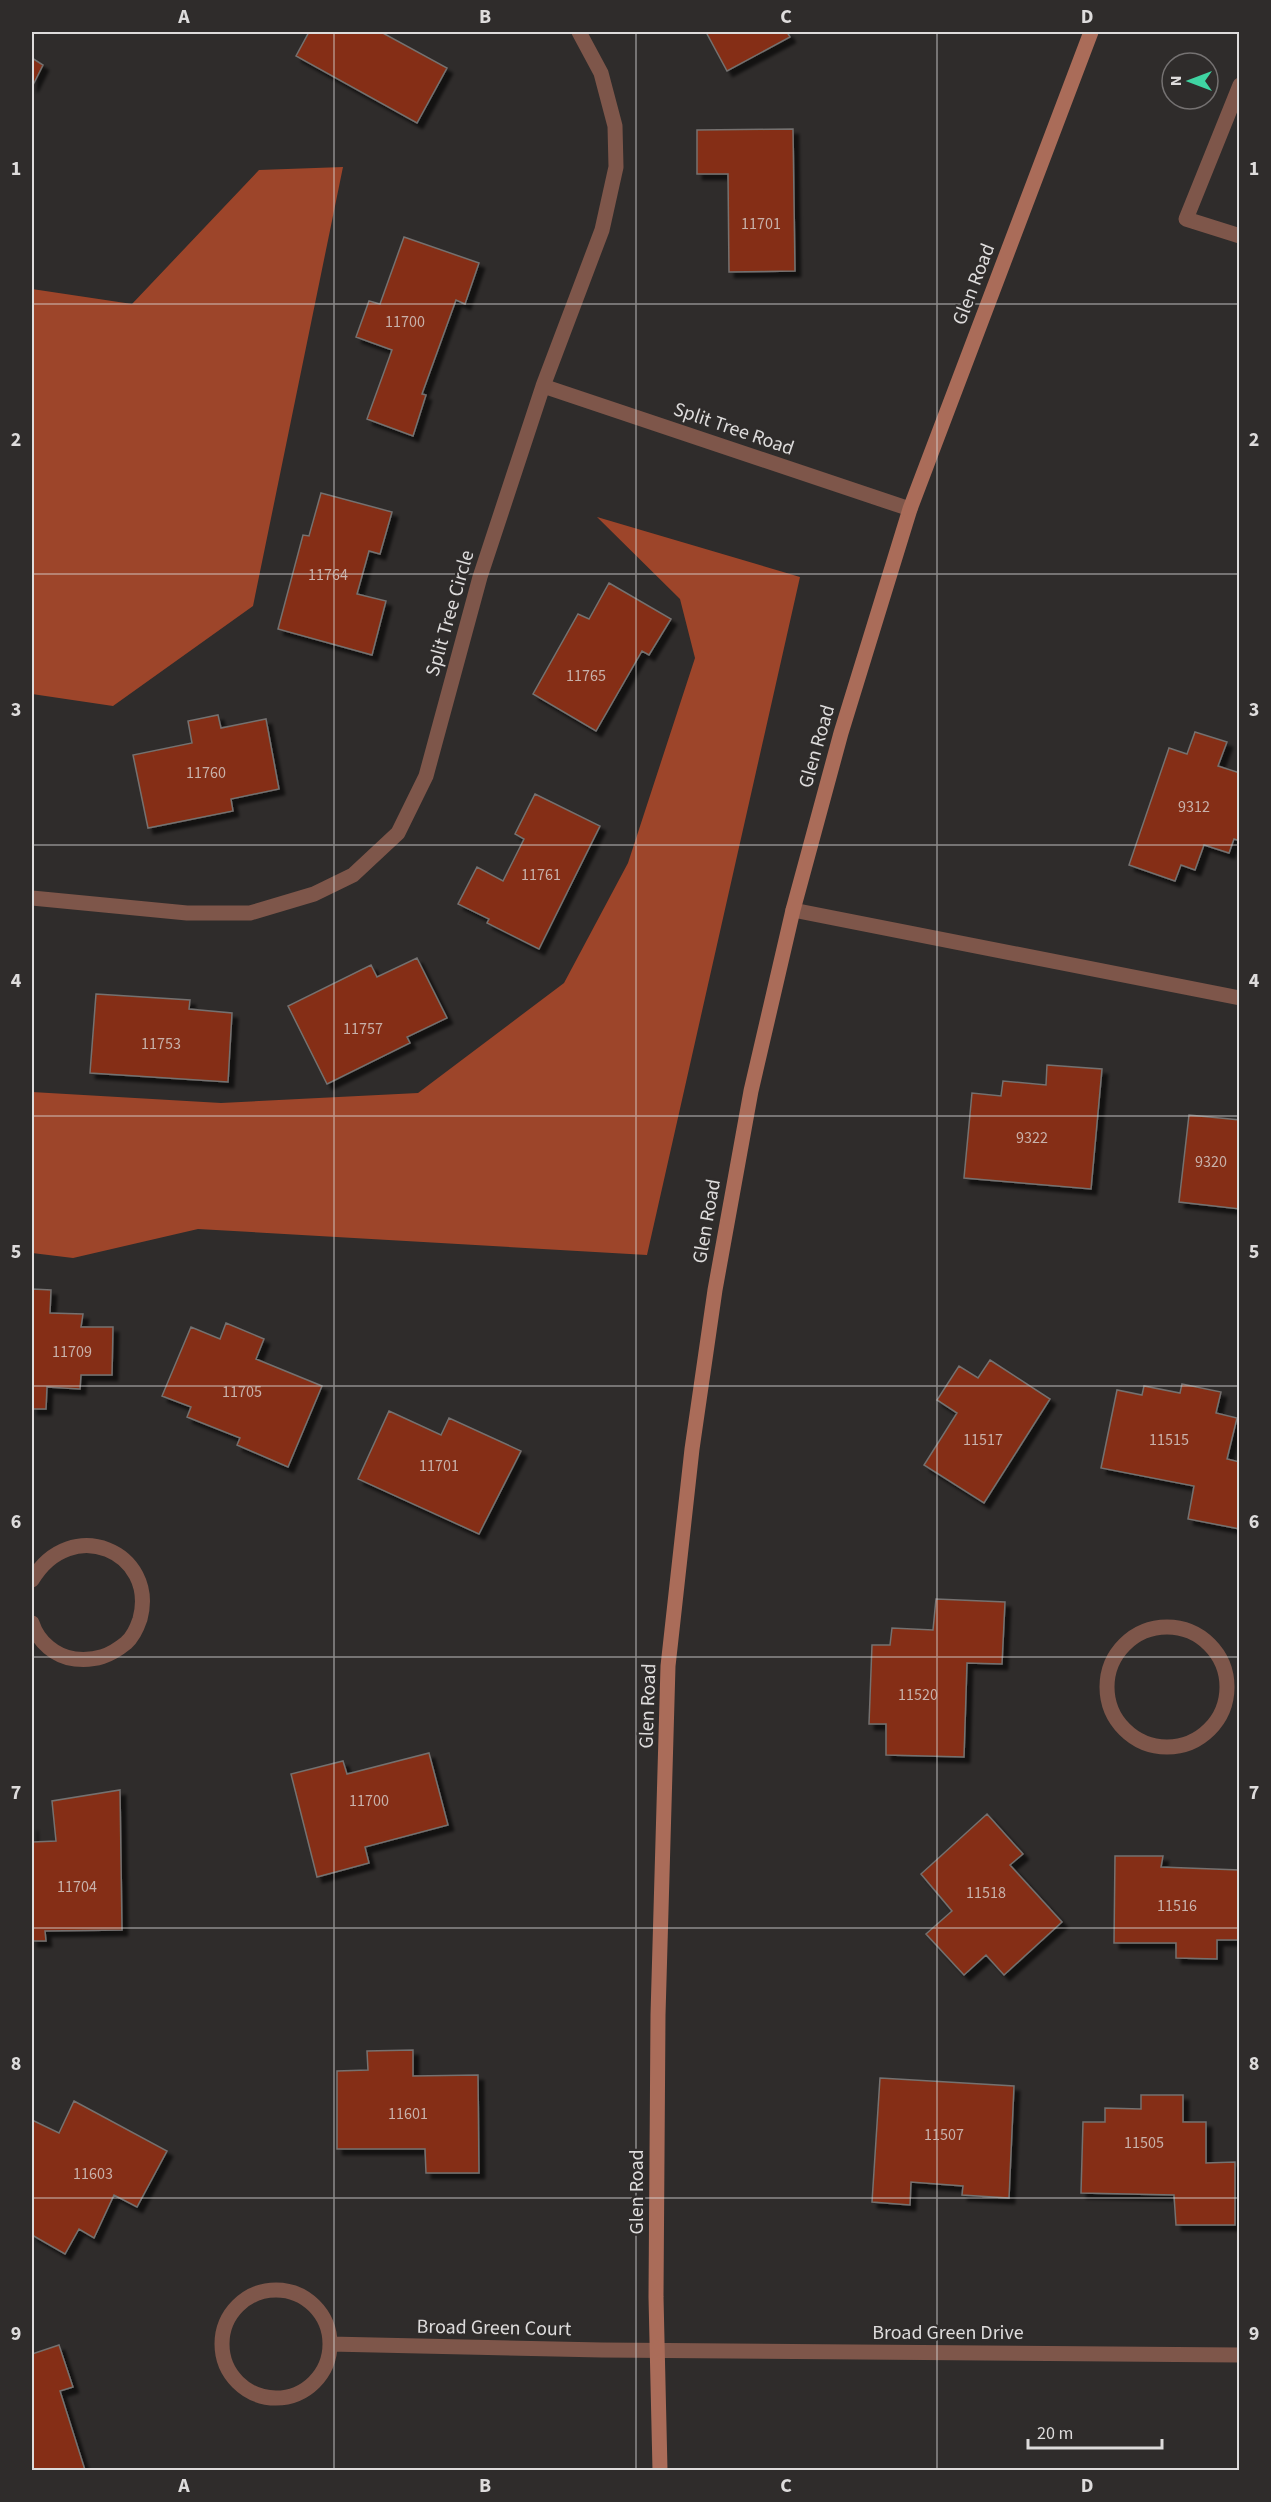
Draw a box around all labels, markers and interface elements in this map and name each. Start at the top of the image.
text: A [177,3,190,31]
text: B [479,3,491,31]
text: C [780,3,792,31]
text: D [1081,3,1093,31]
north arrow [1160,51,1220,111]
text: N [1165,76,1187,86]
text: 1 [11,155,21,183]
text: 1 [1249,155,1259,183]
house number: 11701 [741,213,781,235]
street label: Glen Road [946,240,1002,329]
house number: 11700 [385,311,425,333]
street label: Split Tree Road [670,395,798,463]
text: 2 [11,426,21,454]
text: 2 [1249,426,1259,454]
street label: Split Tree Circle [419,547,481,680]
house number: 11764 [308,564,348,586]
house number: 11765 [566,665,606,687]
text: 3 [11,696,21,724]
text: 3 [1249,696,1259,724]
street label: Glen Road [792,701,842,791]
house number: 11760 [186,762,226,784]
house number: 9312 [1178,796,1210,818]
house number: 11761 [521,864,561,886]
text: 4 [11,967,22,995]
text: 4 [1249,967,1260,995]
house number: 11757 [343,1018,383,1040]
house number: 11753 [141,1033,181,1055]
house number: 9322 [1016,1127,1048,1149]
house number: 9320 [1195,1151,1227,1173]
street label: Glen Road [686,1177,728,1266]
text: 5 [11,1238,21,1266]
text: 5 [1249,1238,1259,1266]
house number: 11709 [52,1341,92,1363]
house number: 11705 [222,1381,262,1403]
house number: 11517 [963,1429,1003,1451]
house number: 11515 [1149,1429,1189,1451]
house number: 11701 [419,1455,459,1477]
text: 6 [11,1508,21,1536]
text: 6 [1249,1508,1259,1536]
street label: Glen Road [633,1663,663,1749]
house number: 11520 [898,1684,938,1706]
text: 7 [11,1779,21,1807]
text: 7 [1249,1779,1259,1807]
house number: 11700 [349,1790,389,1812]
house number: 11704 [57,1876,97,1898]
house number: 11518 [966,1882,1006,1904]
house number: 11516 [1157,1895,1197,1917]
text: 8 [11,2050,21,2078]
text: 8 [1249,2050,1259,2078]
house number: 11601 [388,2103,428,2125]
house number: 11507 [924,2124,964,2146]
house number: 11505 [1124,2132,1164,2154]
street label: Glen Road [623,2149,651,2235]
house number: 11603 [73,2163,113,2185]
street label: Broad Green Court [416,2313,572,2343]
street label: Broad Green Drive [872,2319,1024,2347]
text: 9 [11,2320,21,2348]
text: 9 [1249,2320,1259,2348]
scale bar [1028,2412,1162,2450]
text: 20 m [1037,2421,1073,2446]
text: A [177,2472,190,2500]
text: B [479,2472,491,2500]
text: C [780,2472,792,2500]
text: D [1081,2472,1093,2500]

